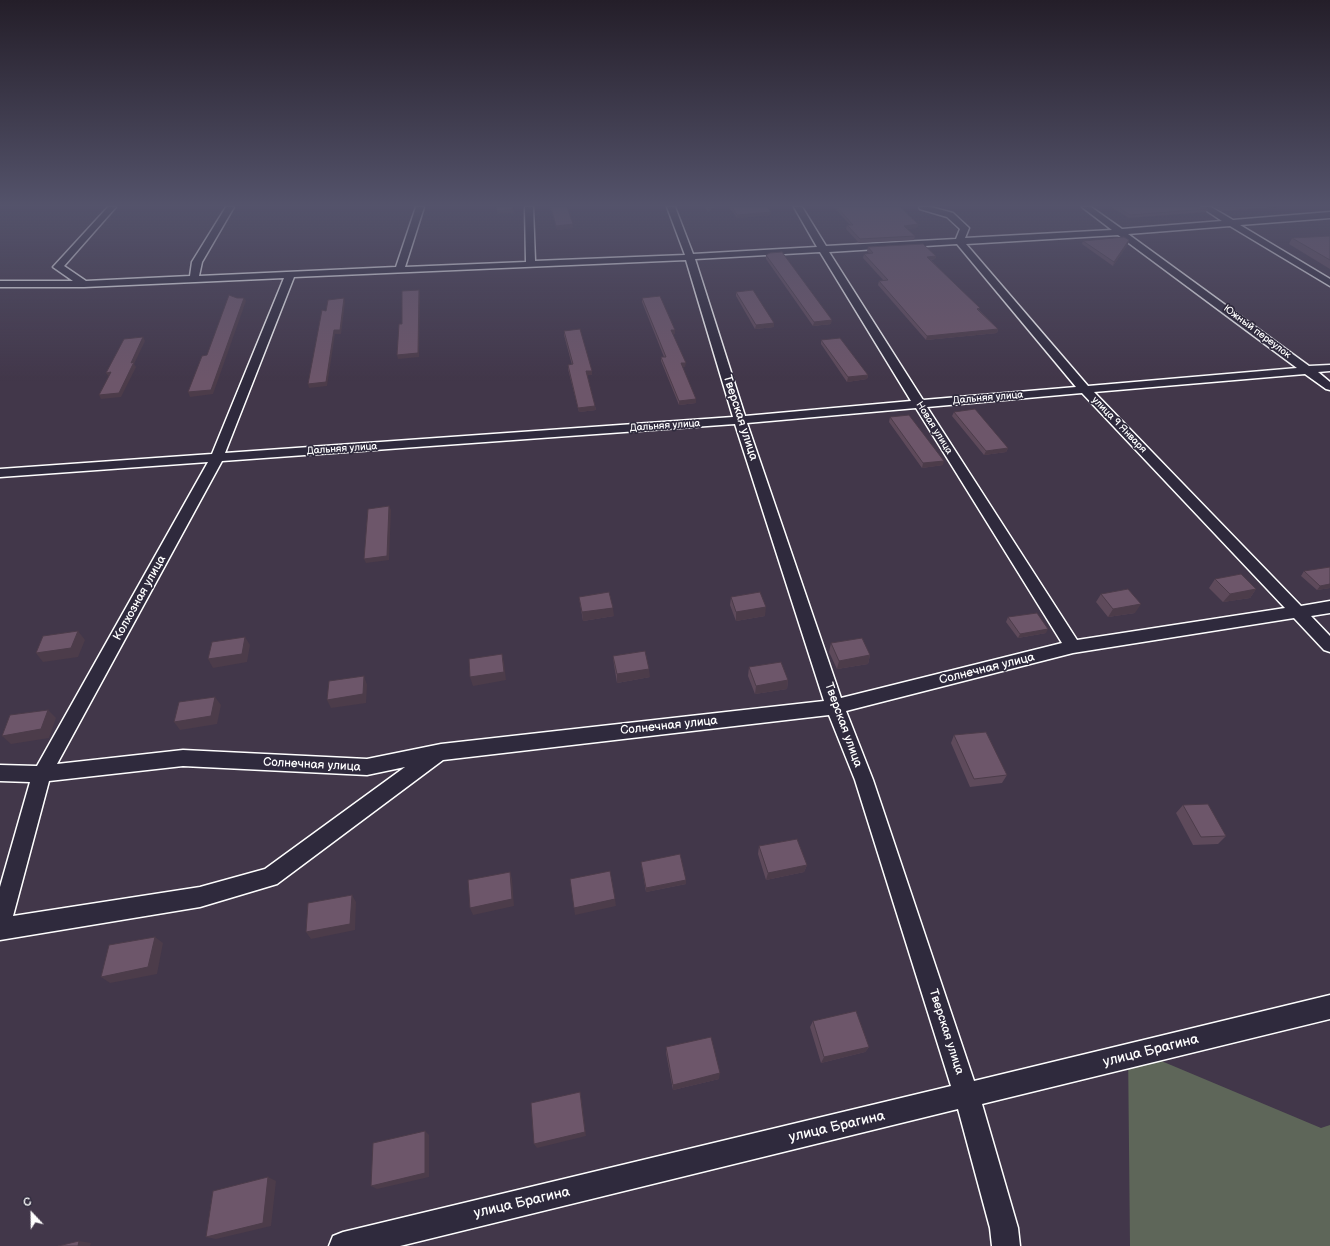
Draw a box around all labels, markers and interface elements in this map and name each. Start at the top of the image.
street label: Южный переулок [1221,303,1293,361]
street label: Тверская улица [719,373,761,463]
street label: Дальняя улица [952,389,1024,407]
street label: улица 9 Января [1089,394,1149,456]
street label: Новая улица [913,400,955,456]
street label: Дальняя улица [629,418,701,434]
street label: Дальняя улица [306,441,378,457]
street label: Колхозная улица [111,553,169,643]
street label: Солнечная улица [938,650,1036,688]
street label: Тверская улица [821,681,865,769]
street label: Солнечная улица [620,714,718,738]
street label: Солнечная улица [263,755,361,775]
street label: Тверская улица [925,987,967,1077]
street label: улица Брагина [1101,1031,1201,1071]
street label: улица Брагина [787,1108,887,1146]
street label: улица Брагина [472,1184,572,1222]
north arrow [12,1194,52,1234]
text: С [21,1195,33,1210]

